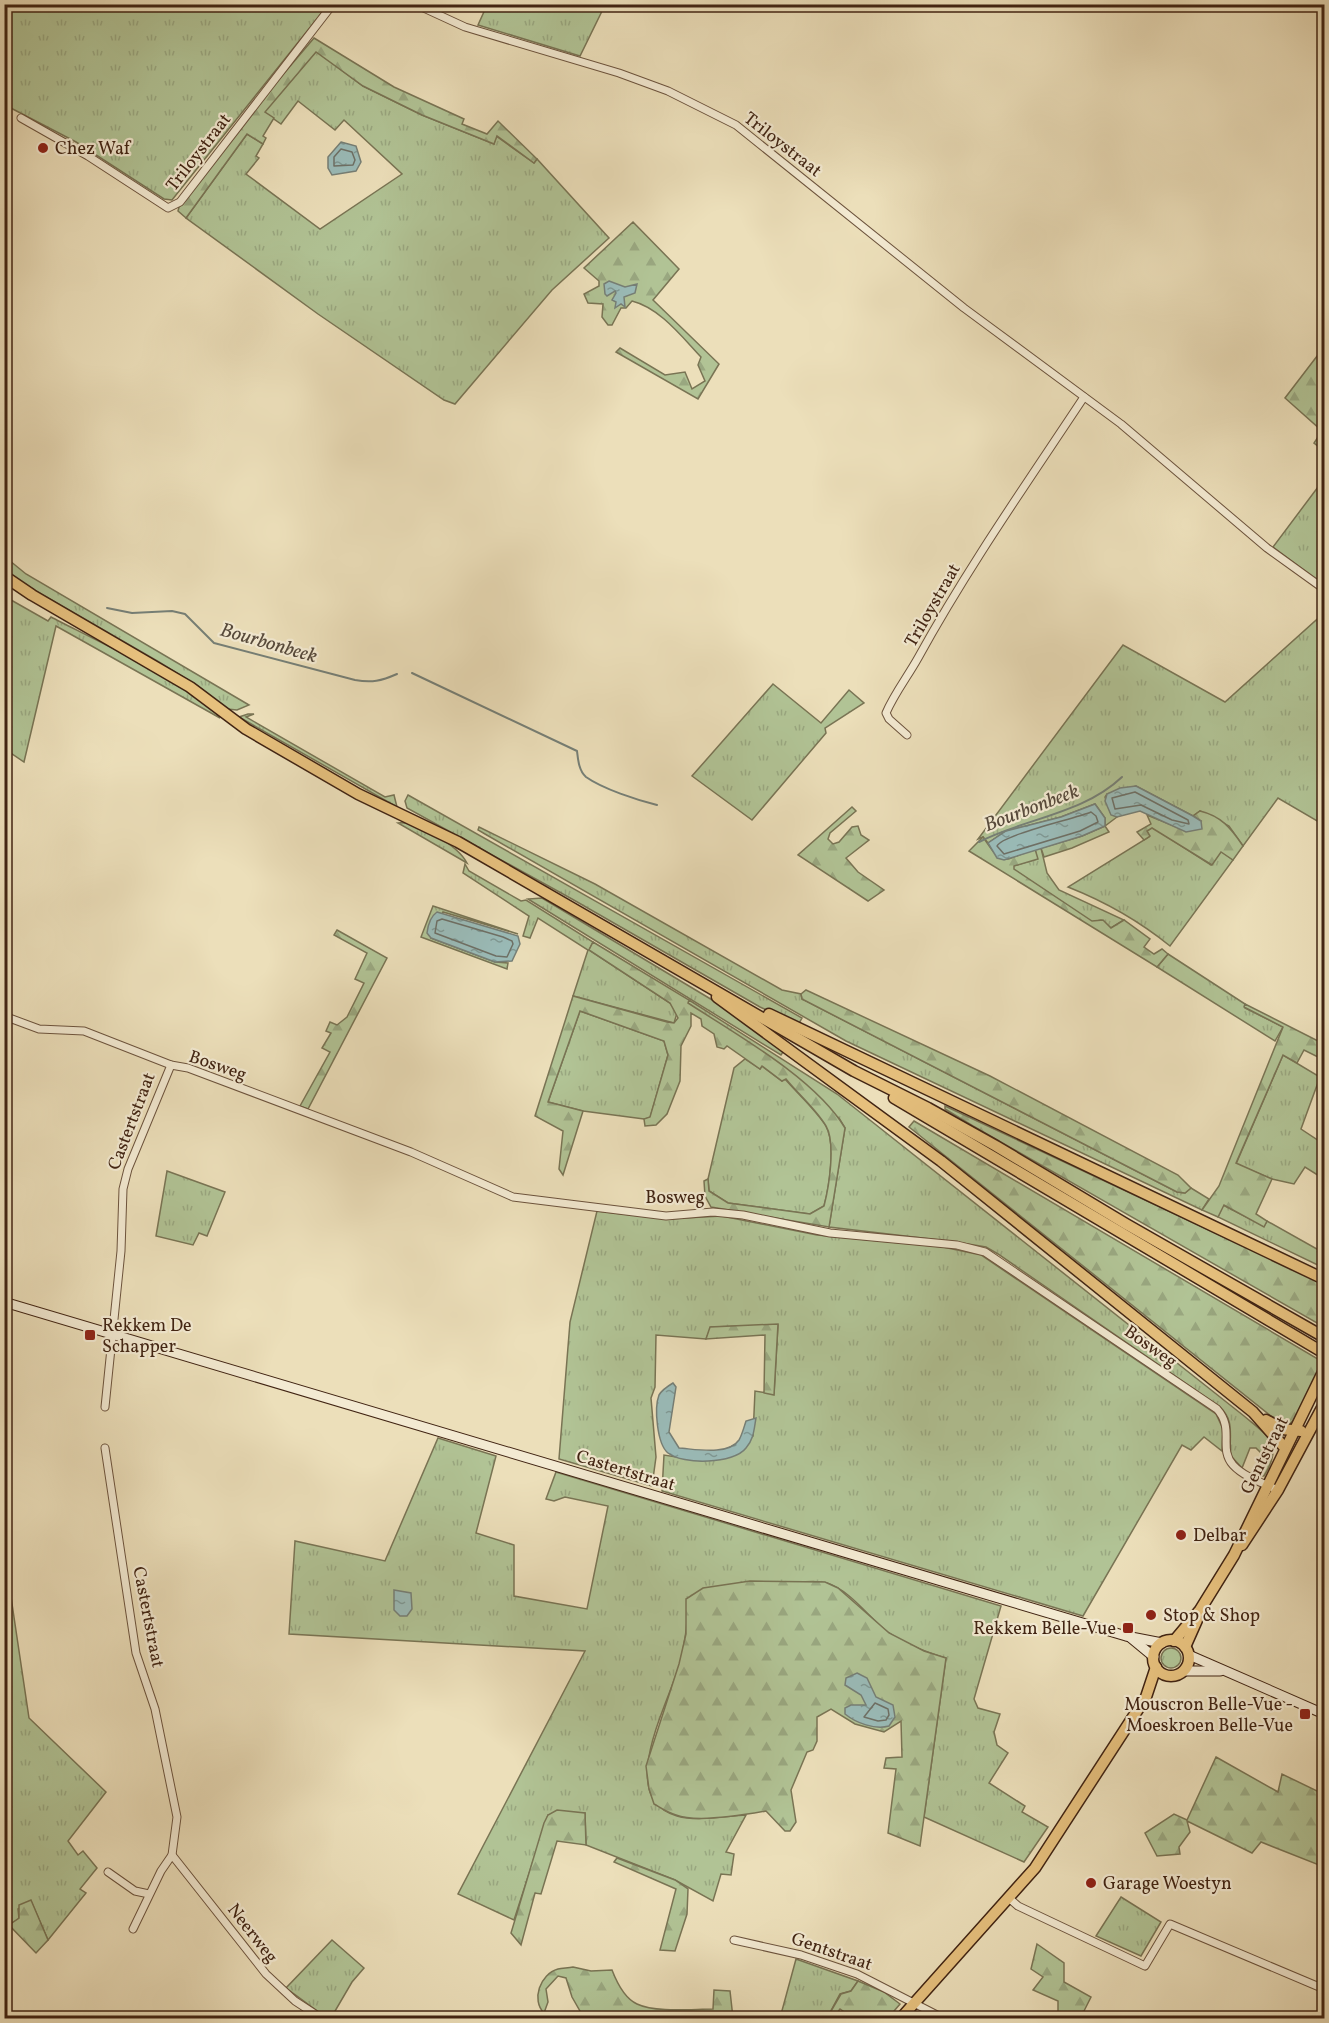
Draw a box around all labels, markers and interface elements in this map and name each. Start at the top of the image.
street label: Triloystraat [738,107,826,184]
street label: Triloystraat [161,109,238,197]
place label: Chez Waf [55,137,132,162]
marker: Chez Waf [36,141,50,155]
street label: Triloystraat [899,559,967,652]
water label: Bourbonbeek [217,617,320,671]
water label: Bourbonbeek [980,778,1083,840]
street label: Bosweg [185,1045,250,1088]
street label: Castertstraat [102,1069,162,1174]
street label: Bosweg [645,1186,705,1211]
place label: Rekkem De Schapper [102,1314,192,1360]
street label: Bosweg [1119,1320,1182,1375]
marker: Rekkem De Schapper [83,1328,97,1342]
street label: Gentstraat [1235,1412,1296,1499]
street label: Castertstraat [573,1444,678,1498]
place label: Delbar [1193,1524,1247,1549]
marker: Delbar [1174,1528,1188,1542]
street label: Castertstraat [125,1565,170,1670]
place label: Stop & Shop [1163,1604,1260,1629]
marker: Stop & Shop [1144,1608,1158,1622]
place label: Rekkem Belle-Vue [973,1617,1116,1642]
marker: Rekkem Belle-Vue [1121,1621,1135,1635]
place label: Mouscron Belle-Vue - Moeskroen Belle-Vue [1124,1693,1293,1739]
marker: Mouscron Belle-Vue - Moeskroen Belle-Vue [1298,1707,1312,1721]
place label: Garage Woestyn [1103,1872,1232,1897]
marker: Garage Woestyn [1084,1876,1098,1890]
street label: Neerweg [221,1899,283,1969]
street label: Gentstraat [788,1927,875,1978]

